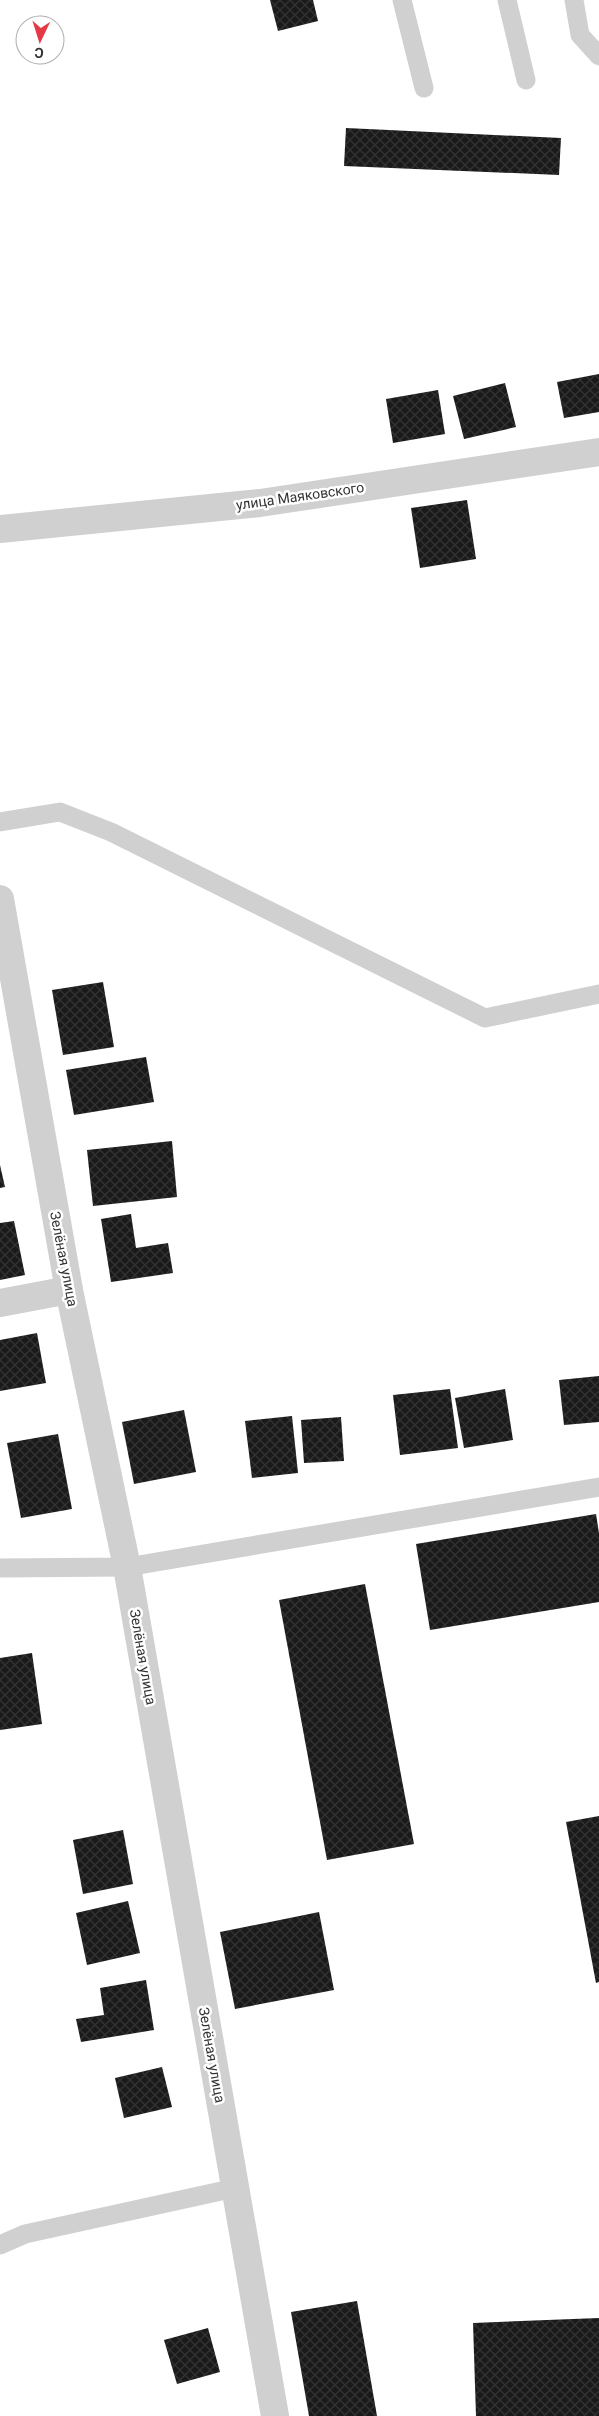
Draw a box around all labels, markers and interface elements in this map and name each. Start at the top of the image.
north arrow [15,15,65,65]
text: С [34,45,44,61]
street label: улица Маяковского [235,479,365,513]
street label: Зелёная улица [47,1210,81,1308]
street label: Зелёная улица [127,1608,159,1706]
street label: Зелёная улица [196,2006,228,2104]

